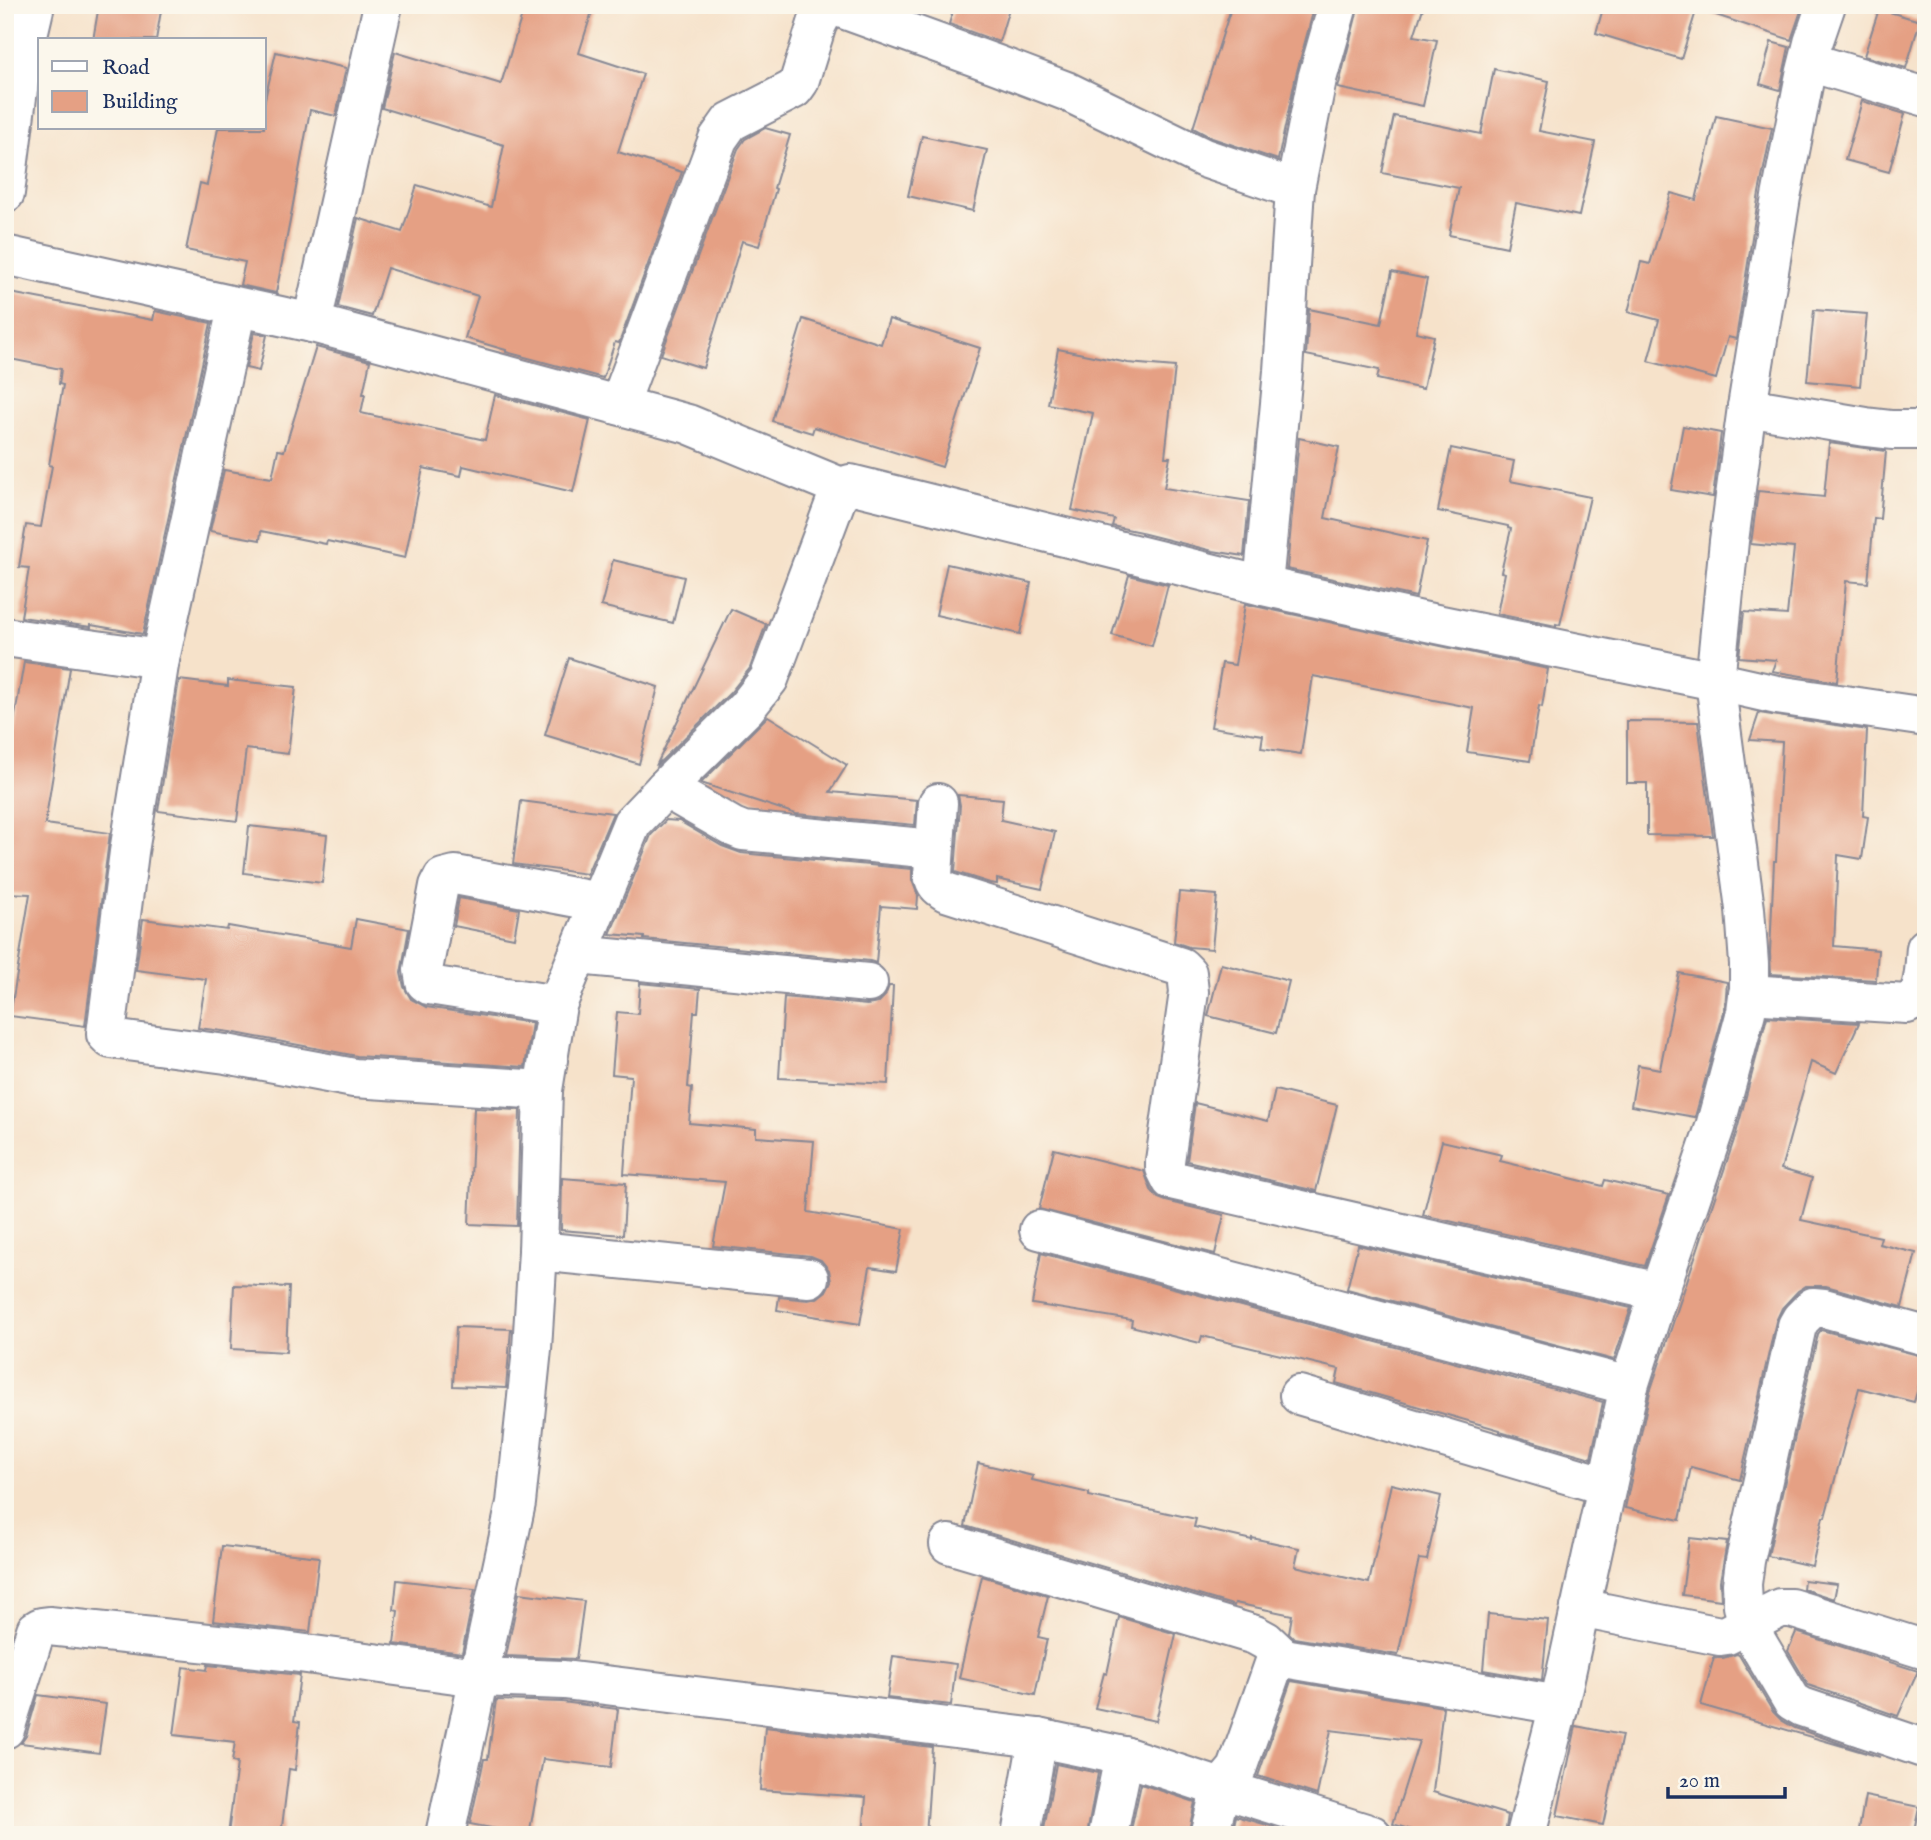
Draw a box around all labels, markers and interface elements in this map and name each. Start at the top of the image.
legend [38,38,266,130]
text: Road [102,55,150,82]
text: Building [102,89,178,116]
scale bar [1668,1756,1786,1800]
text: 20 m [1679,1768,1720,1795]

